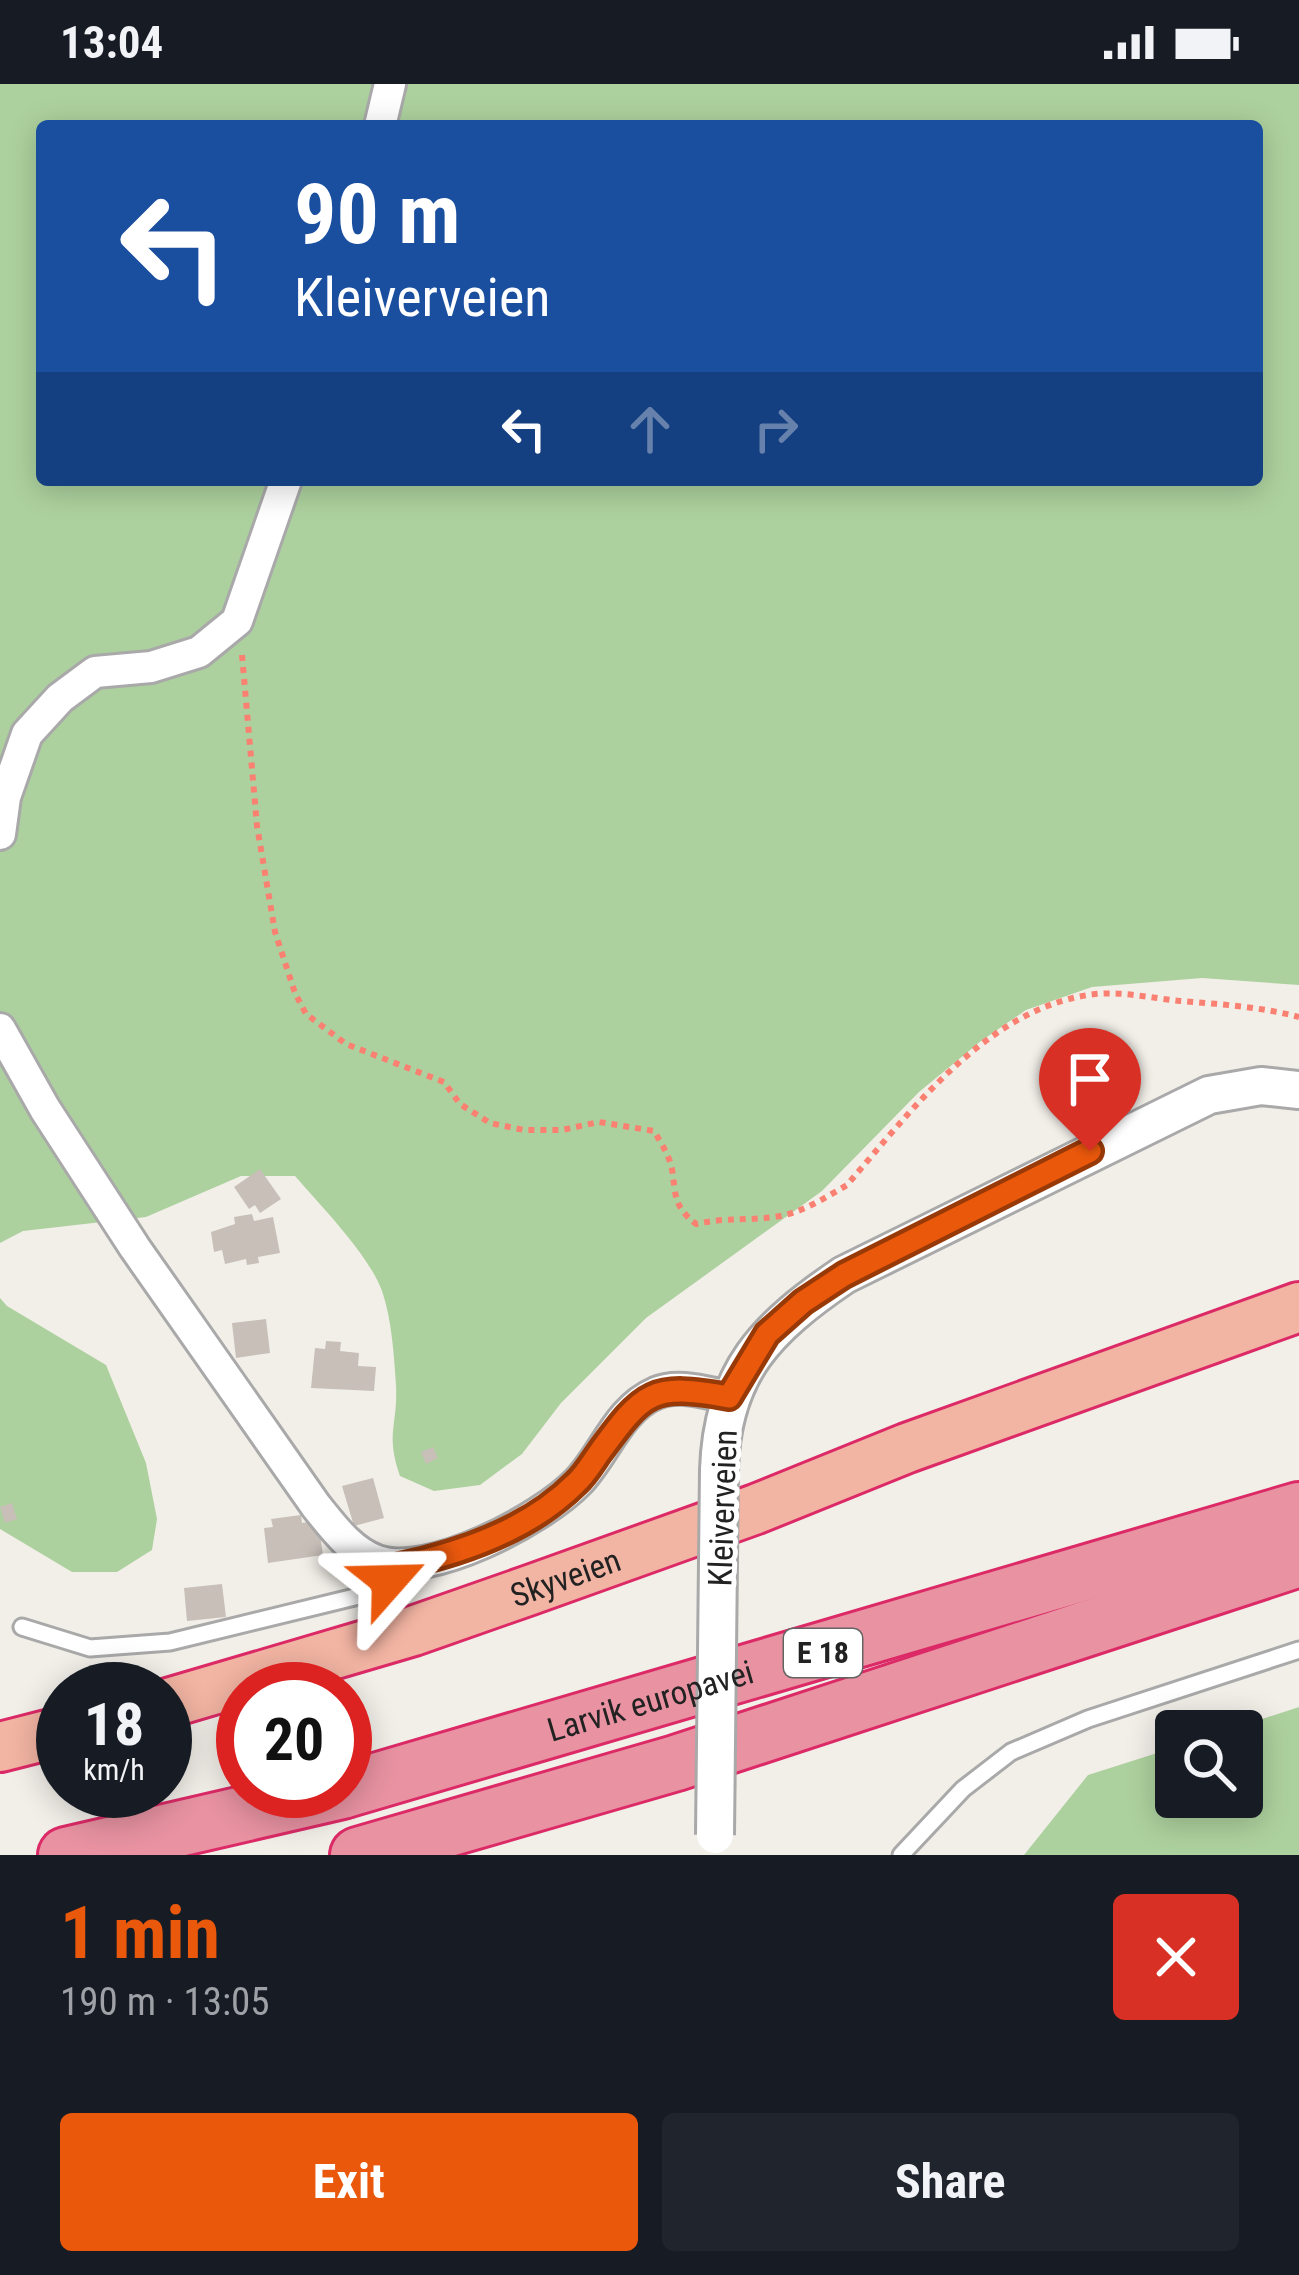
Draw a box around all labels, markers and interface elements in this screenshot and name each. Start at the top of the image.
text: 13:04 [60,16,163,69]
text: 90 m [294,165,461,264]
icon: left [96,168,252,324]
text: Kleiverveien [294,266,550,329]
icon: left [491,396,557,462]
icon: ahead [617,396,683,462]
icon: right [743,396,809,462]
pin [1039,1028,1141,1151]
icon: arrive [1057,1046,1123,1112]
street label: Kleiverveien [700,1429,745,1587]
position arrow [326,1518,452,1644]
street label: Skyveien [505,1540,626,1615]
road number: E 18 [784,1629,862,1677]
street label: Larvik europavei [543,1652,758,1750]
speed limit sign: 20 [216,1662,372,1818]
text: 18 [84,1689,144,1760]
map controls [1155,1710,1263,1818]
button: search [1155,1710,1263,1818]
text: km/h [83,1752,145,1787]
text: 1 min [60,1891,220,1976]
button: close [1113,1894,1239,2020]
text: 190 m · 13:05 [60,1979,270,2025]
button: Exit [60,2113,638,2251]
button: Share [662,2113,1239,2251]

